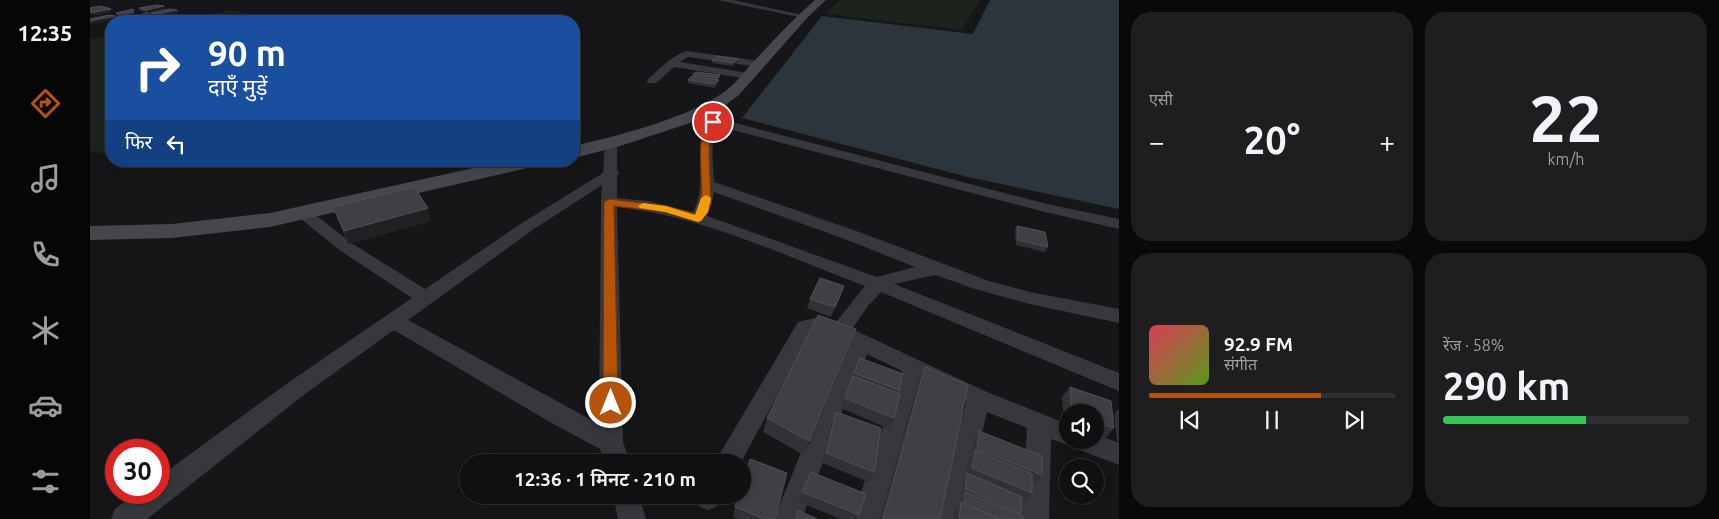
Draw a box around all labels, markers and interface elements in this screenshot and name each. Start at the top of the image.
text: 12:35 [17,20,73,45]
text: 90 m [208,33,286,73]
icon: right [125,35,190,100]
text: दाएँ मुड़ें [208,74,268,99]
text: 22 [1529,81,1603,154]
icon: directions [28,86,63,121]
text: एसी [1149,90,1173,108]
pin [692,101,734,143]
icon: arrive [699,108,727,136]
text: 20° [1244,119,1300,161]
text: − [1149,126,1165,157]
text: + [1379,126,1395,157]
icon: left [162,130,190,158]
text: फिर [125,131,152,153]
text: km/h [1548,150,1584,168]
icon: music [28,161,63,196]
icon: phone [28,237,63,272]
icon: climate [28,313,63,348]
text: 92.9 FM [1224,333,1293,355]
text: रेंज · 58% [1443,336,1504,354]
text: संगीत [1224,355,1257,373]
text: 290 km [1443,365,1570,407]
position arrow [584,376,636,428]
icon: car [28,388,63,423]
map controls [1059,404,1104,504]
button: sound [1059,404,1104,449]
icon: previous [1176,406,1204,434]
icon: pause [1258,406,1286,434]
icon: next [1340,406,1368,434]
speed limit sign: 30 [105,439,170,504]
button: search [1059,459,1104,504]
icon: filters [28,464,63,499]
text: 12:36 · 1 मिनट · 210 m [514,468,696,490]

